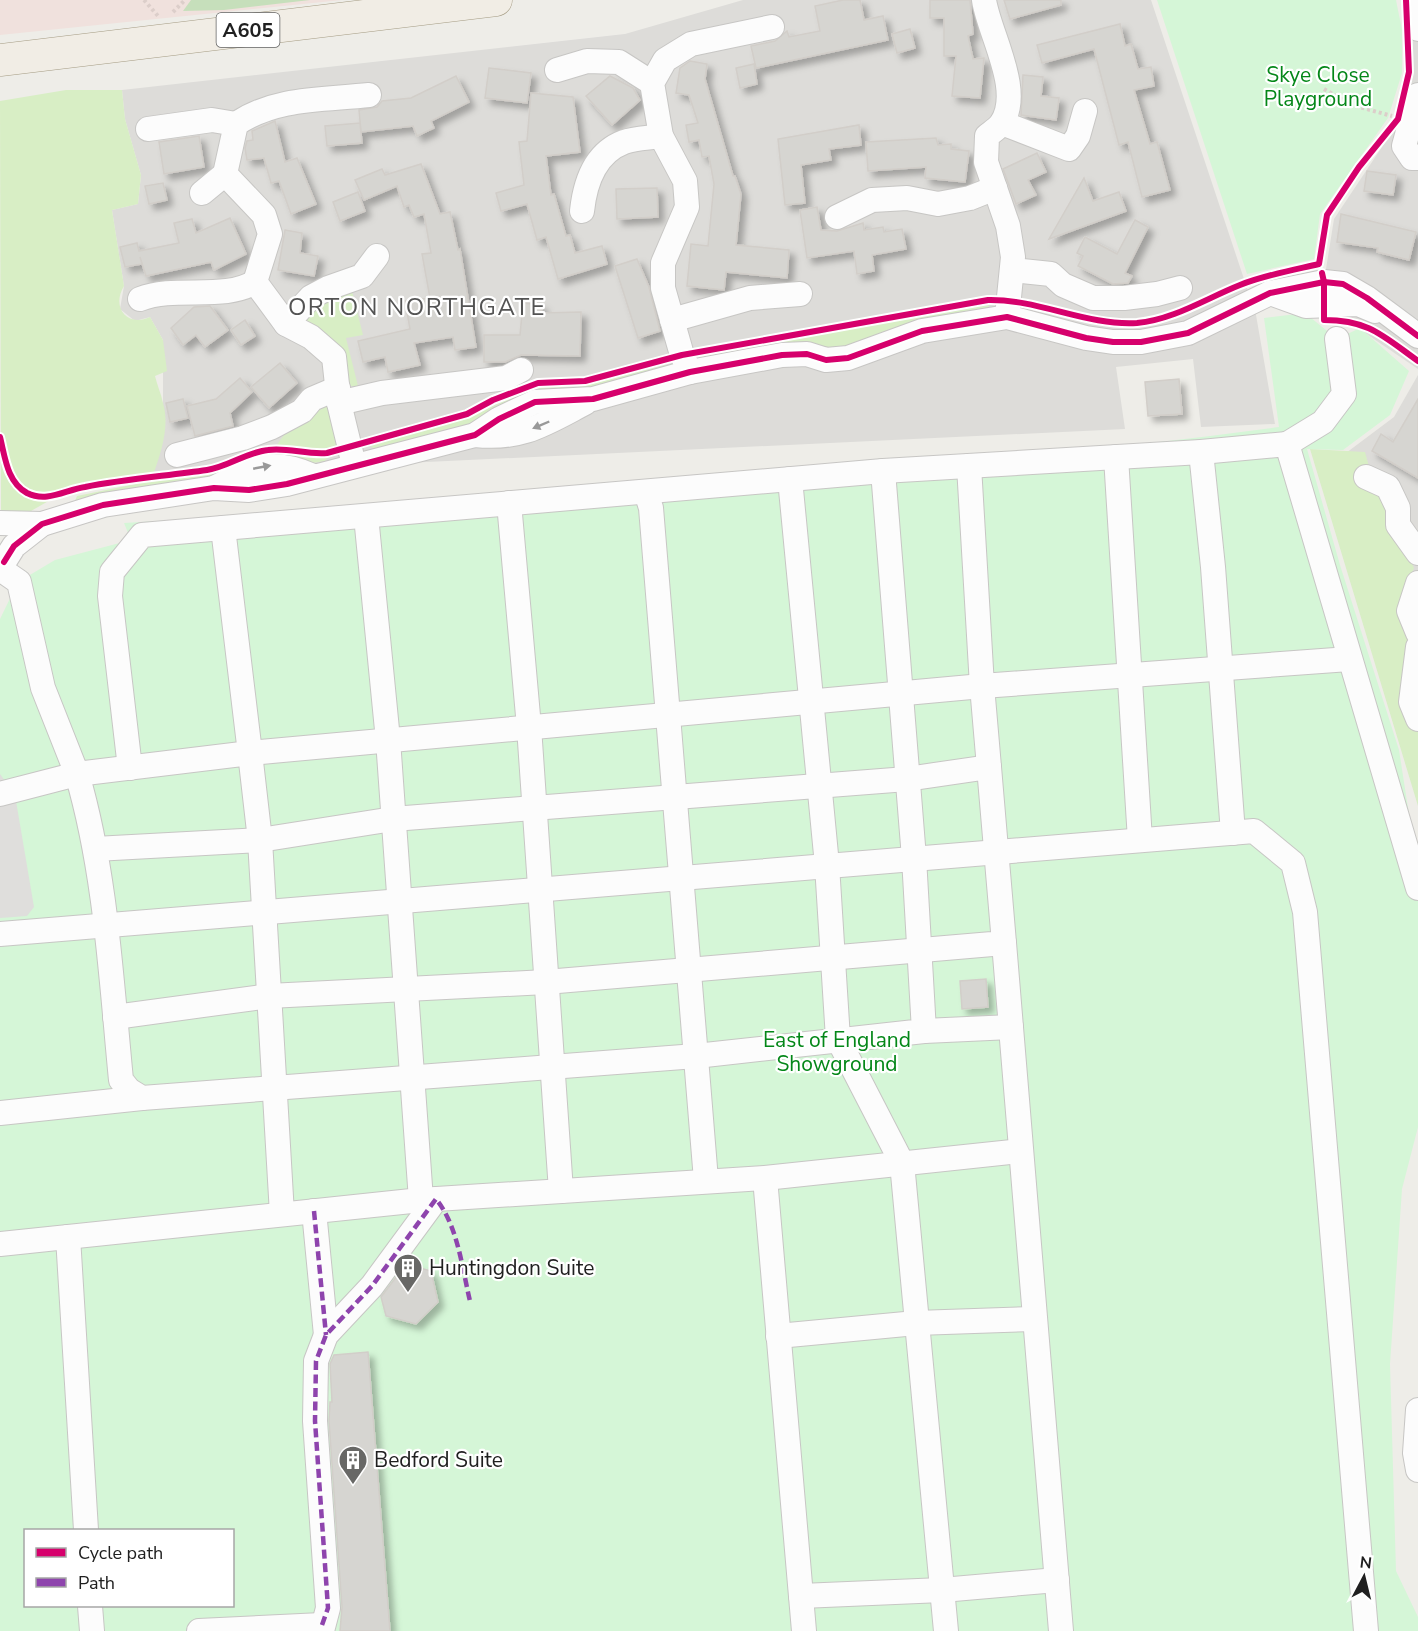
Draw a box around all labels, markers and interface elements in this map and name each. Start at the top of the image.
road number: A605 [216,13,280,47]
park label: Skye Close Playground [1264,61,1372,113]
district label: ORTON NORTHGATE [288,291,546,323]
one-way arrow [531,420,549,430]
one-way arrow [253,462,272,471]
park label: East of England Showground [763,1026,911,1078]
building icon: Huntingdon Suite [392,1252,424,1294]
place label: Huntingdon Suite [429,1254,594,1282]
building icon: Bedford Suite [337,1444,369,1486]
place label: Bedford Suite [374,1446,503,1474]
legend [24,1529,234,1607]
text: Cycle path [78,1541,163,1565]
north arrow [1334,1547,1394,1607]
text: N [1358,1551,1373,1575]
text: Path [78,1571,115,1595]

